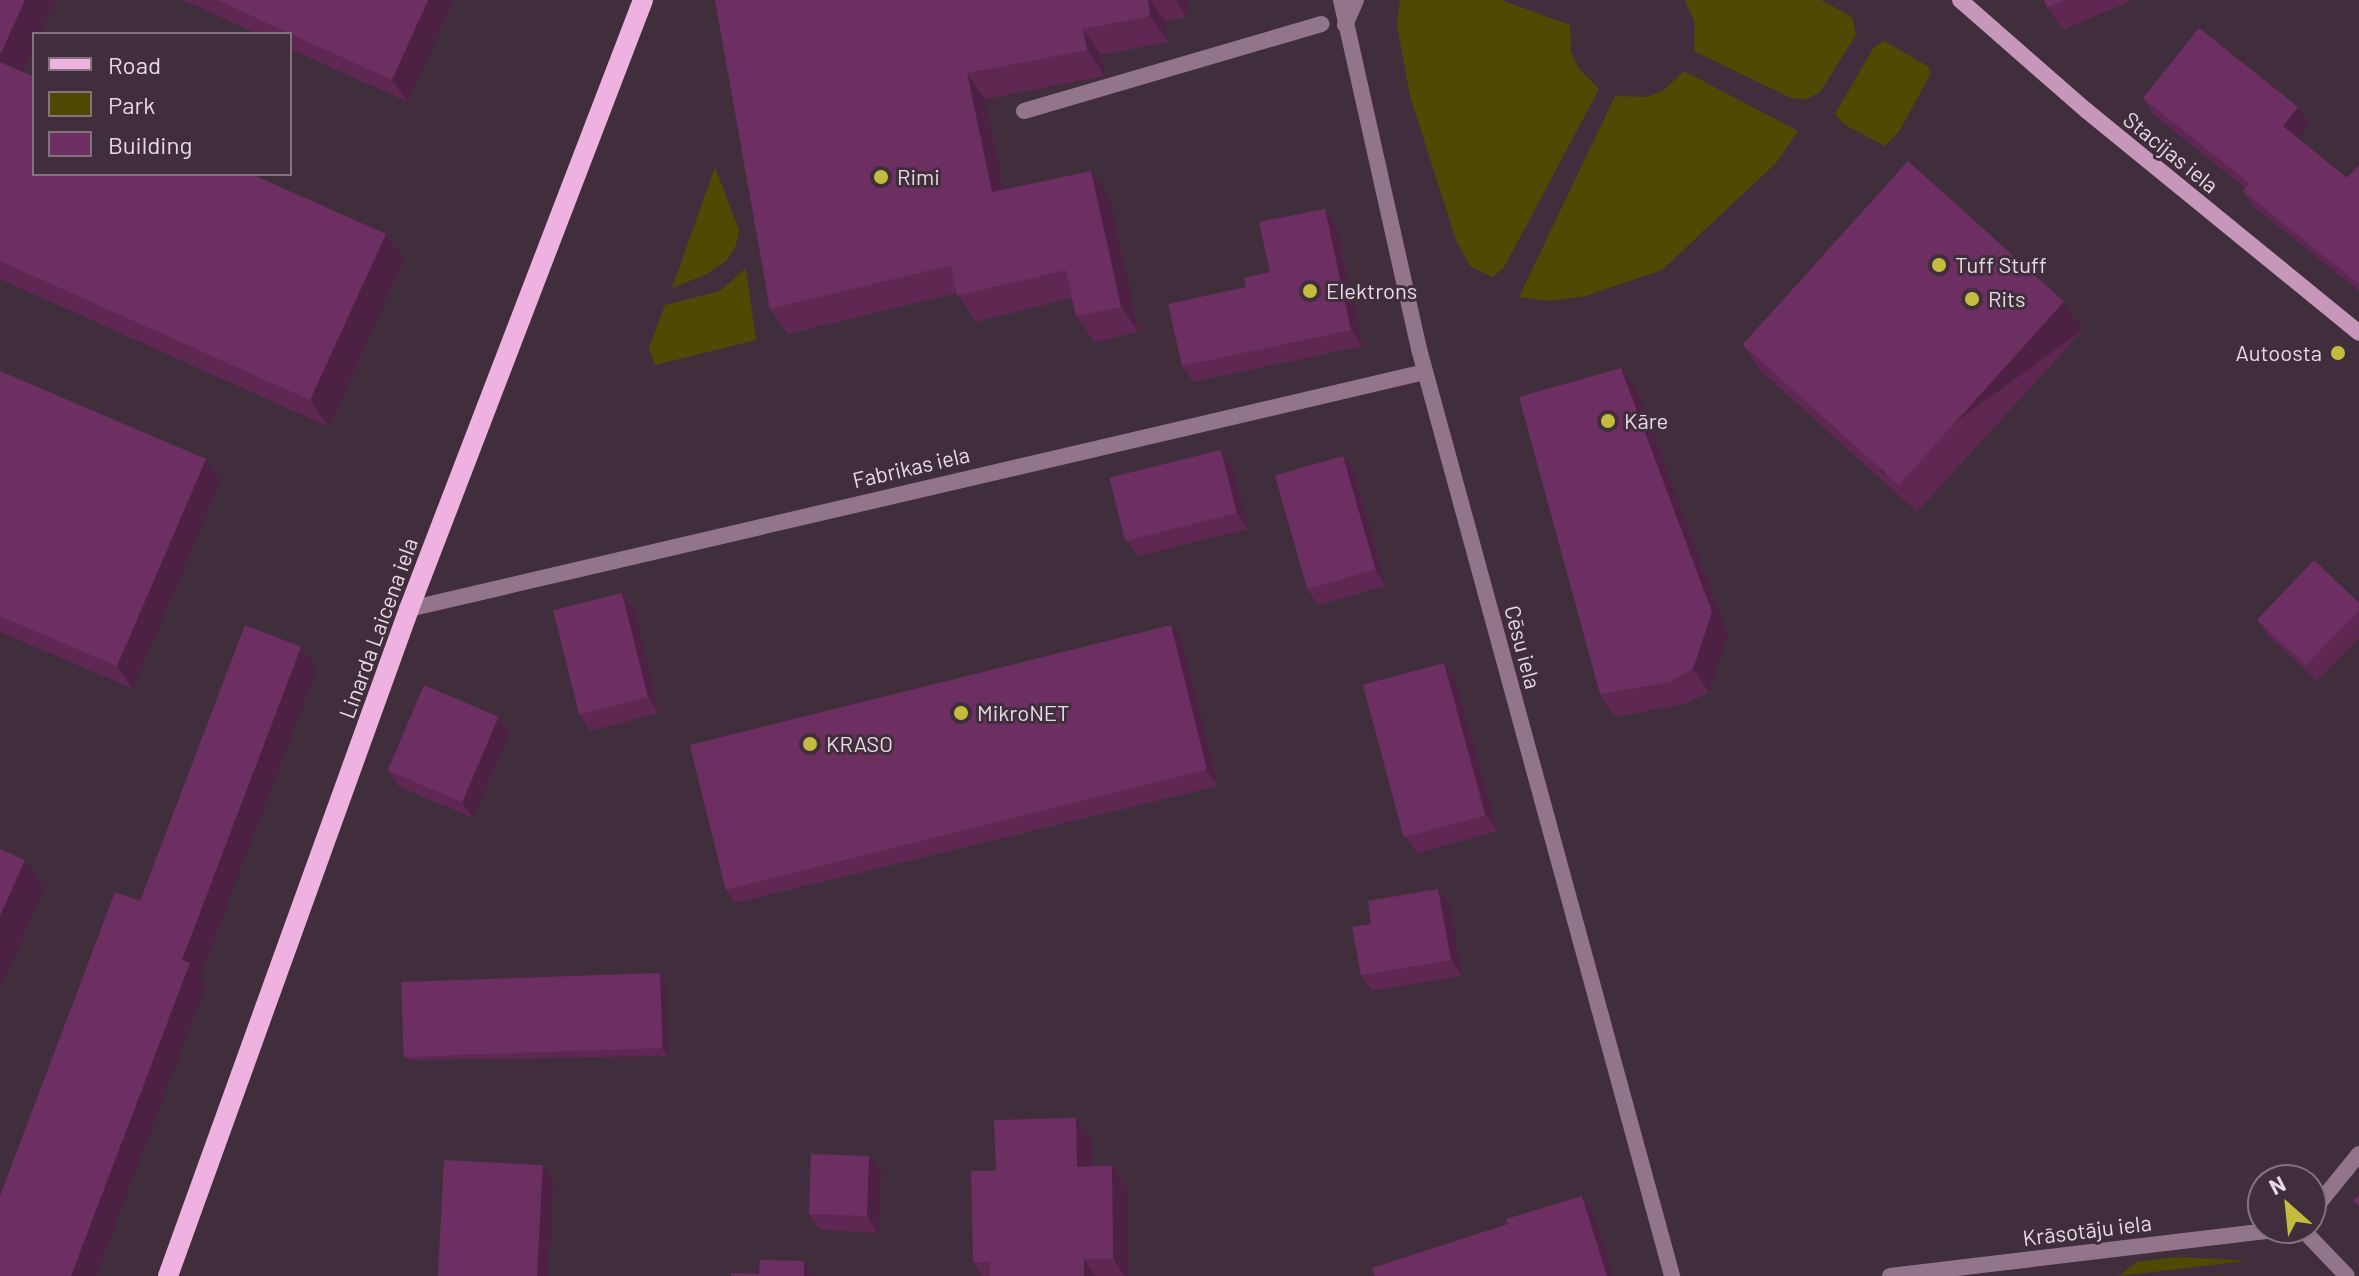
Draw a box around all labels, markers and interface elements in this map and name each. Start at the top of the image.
legend [32,32,292,176]
text: Road [108,50,161,79]
text: Park [108,90,155,119]
street label: Stacijas iela [2118,106,2224,198]
text: Building [108,130,192,159]
place label: Rimi [897,164,940,190]
marker: Rimi [872,168,890,186]
place label: Tuff Stuff [1955,252,2047,278]
marker: Tuff Stuff [1930,256,1948,274]
place label: Elektrons [1326,278,1417,304]
marker: Elektrons [1301,282,1319,300]
place label: Rits [1988,286,2026,312]
marker: Rits [1963,290,1981,308]
place label: Autoosta [2235,340,2322,366]
marker: Autoosta [2329,344,2347,362]
place label: Kāre [1624,408,1668,434]
marker: Kāre [1599,412,1617,430]
street label: Fabrikas iela [850,441,972,493]
street label: Linarda Laicena iela [333,534,423,722]
street label: Cēsu iela [1499,602,1547,692]
place label: MikroNET [977,700,1070,726]
marker: MikroNET [952,704,970,722]
place label: KRASO [826,731,893,757]
marker: KRASO [801,735,819,753]
north arrow [2247,1164,2327,1244]
text: N [2265,1169,2289,1199]
street label: Krāsotāju iela [2021,1209,2153,1251]

